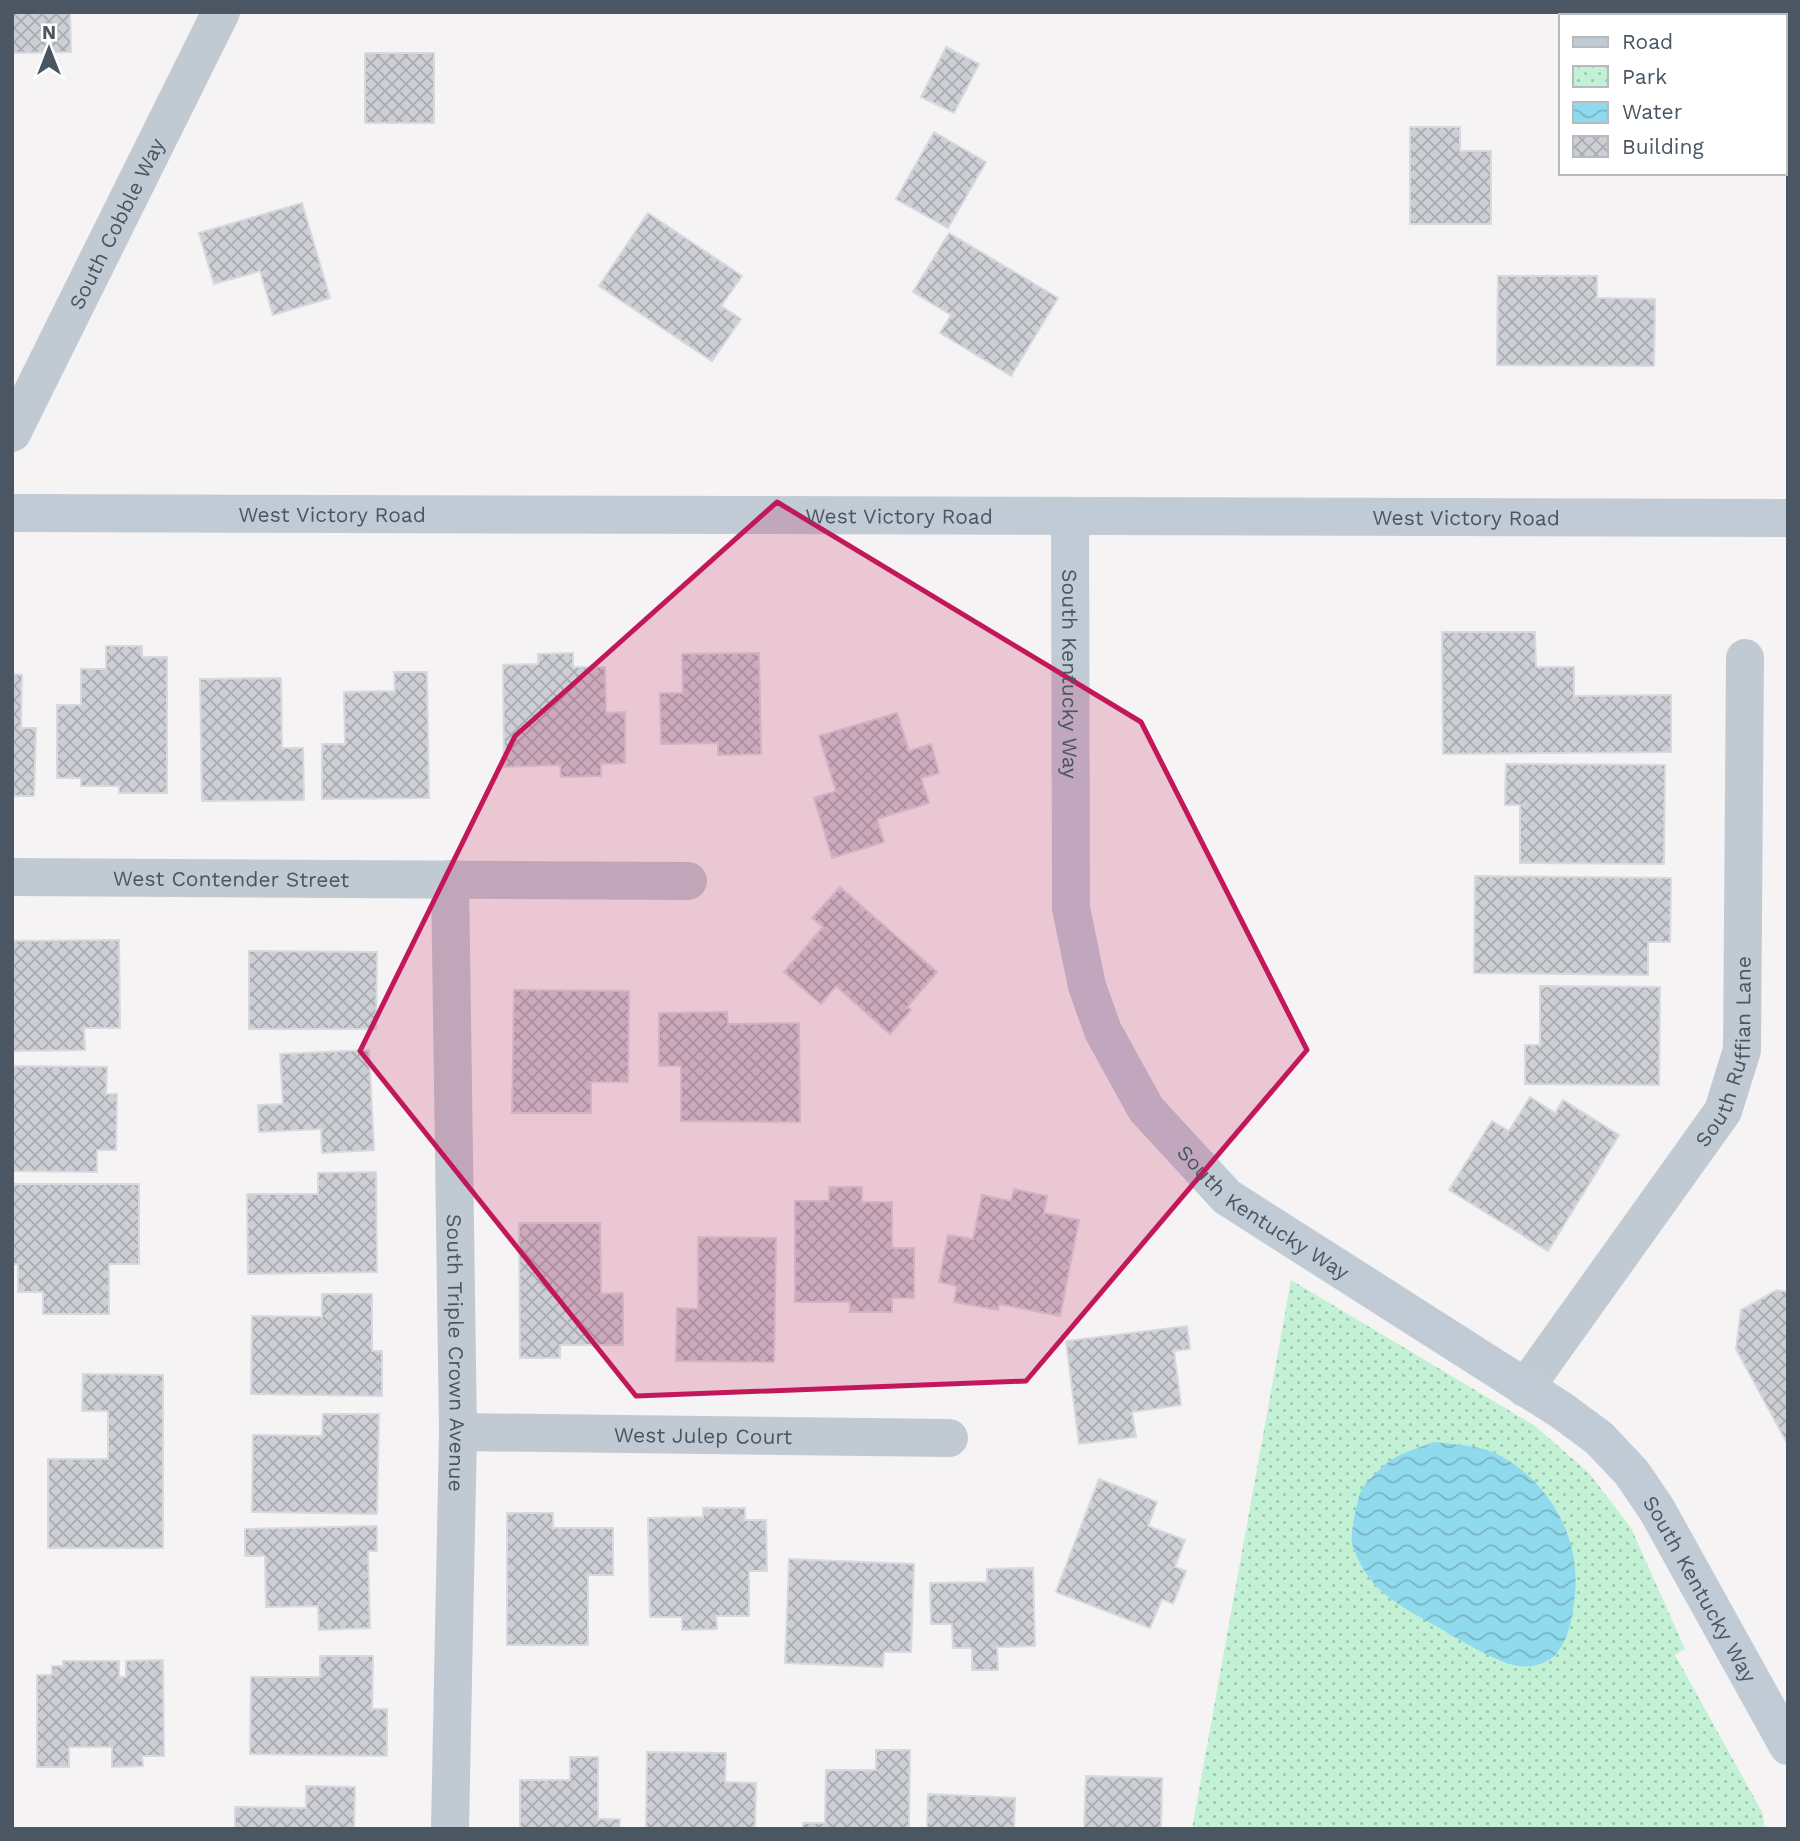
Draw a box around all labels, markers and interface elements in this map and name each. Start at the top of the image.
north arrow [14,14,84,84]
legend [1559,14,1786,175]
text: N [42,21,56,44]
text: Road [1622,29,1673,54]
text: Park [1622,64,1667,89]
text: Water [1622,99,1683,124]
street label: South Cobble Way [63,133,169,313]
text: Building [1622,134,1704,159]
street label: West Victory Road [238,501,426,527]
street label: West Victory Road [805,503,993,528]
street label: West Victory Road [1372,504,1560,530]
street label: South Kentucky Way [1058,569,1083,779]
street label: West Contender Street [113,865,349,891]
street label: South Ruffian Lane [1689,956,1755,1151]
street label: South Kentucky Way [1172,1139,1354,1284]
street label: South Triple Crown Avenue [442,1214,471,1492]
street label: West Julep Court [614,1421,793,1449]
street label: South Kentucky Way [1638,1491,1763,1686]

